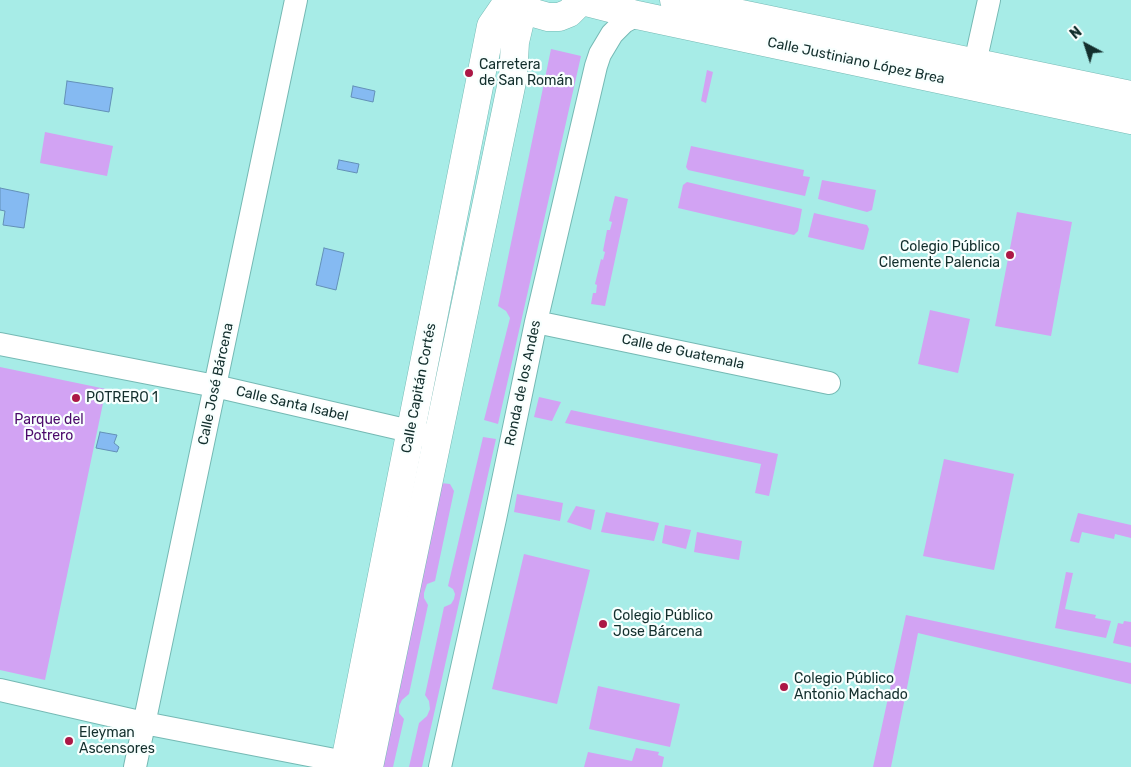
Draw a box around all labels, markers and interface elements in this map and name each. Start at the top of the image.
north arrow [1061,20,1111,70]
text: N [1067,23,1085,43]
street label: Calle Justiniano López Brea [766,34,946,88]
place label: Carretera de San Román [479,57,573,90]
marker: Carretera de San Román [463,67,475,79]
place label: Colegio Público Clemente Palencia [879,239,1000,272]
marker: Colegio Público Clemente Palencia [1004,249,1016,261]
street label: Ronda de los Andes [501,319,545,447]
street label: Calle José Bárcena [195,321,237,447]
street label: Calle Capitán Cortés [398,322,440,454]
street label: Calle de Guatemala [620,331,746,373]
street label: Calle Santa Isabel [234,383,350,425]
place label: POTRERO 1 [86,390,158,406]
marker: POTRERO 1 [70,392,82,404]
park label: Parque del Potrero [14,412,84,444]
place label: Colegio Público Jose Bárcena [613,608,713,640]
marker: Colegio Público Jose Bárcena [597,618,609,630]
place label: Colegio Público Antonio Machado [794,671,908,704]
marker: Colegio Público Antonio Machado [778,681,790,693]
place label: Eleyman Ascensores [79,725,155,758]
marker: Eleyman Ascensores [63,735,75,747]

